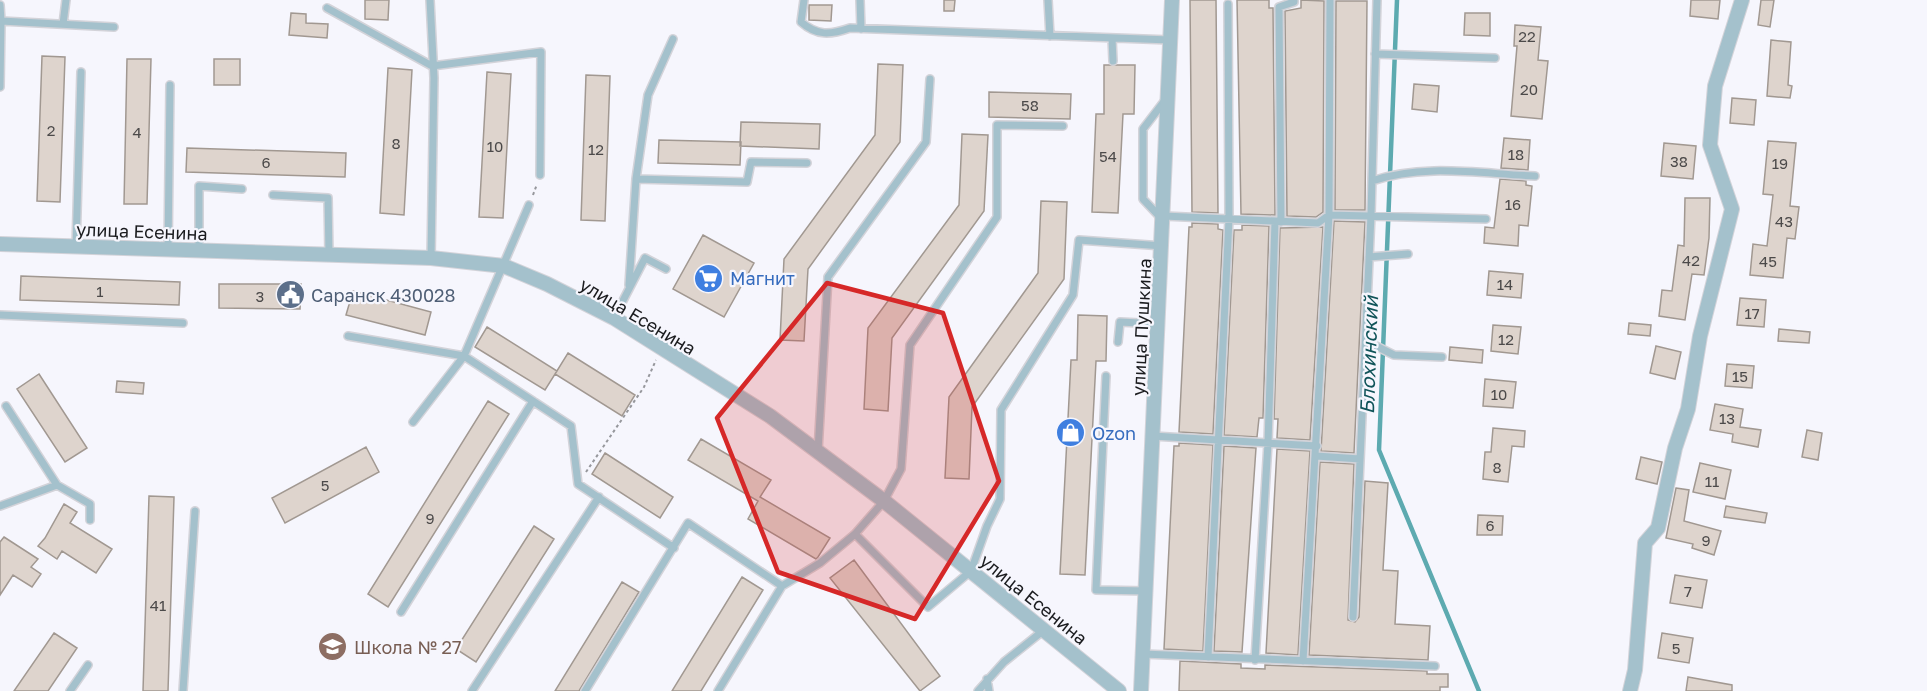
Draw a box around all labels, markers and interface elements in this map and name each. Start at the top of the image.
house number: 22 [1518,27,1536,45]
house number: 20 [1520,80,1538,98]
house number: 58 [1021,96,1039,114]
house number: 2 [47,121,55,139]
house number: 4 [132,123,142,141]
house number: 8 [391,134,401,152]
house number: 10 [487,137,503,155]
house number: 12 [588,140,604,158]
house number: 18 [1508,145,1524,163]
house number: 54 [1099,147,1117,165]
house number: 38 [1670,152,1688,170]
house number: 6 [261,153,271,171]
house number: 19 [1772,154,1788,172]
house number: 16 [1505,195,1521,213]
house number: 43 [1775,212,1793,230]
street label: улица Есенина [76,218,208,244]
house number: 42 [1682,251,1700,269]
house number: 45 [1759,252,1777,270]
street label: улица Пушкина [1126,258,1156,396]
supermarket icon: Магнит [693,262,725,294]
place label: Магнит [730,267,795,289]
street label: улица Есенина [576,273,700,359]
house number: 14 [1497,275,1513,293]
public building icon: Саранск 430028 [274,279,306,311]
house number: 1 [96,282,104,300]
place label: Саранск 430028 [311,284,456,306]
house number: 3 [256,287,264,305]
water label: Блохинский [1354,294,1382,415]
house number: 17 [1744,304,1760,322]
house number: 12 [1498,330,1514,348]
house number: 15 [1732,367,1748,385]
house number: 10 [1491,385,1507,403]
house number: 13 [1719,409,1735,427]
shop icon: Ozon [1055,417,1087,449]
place label: Ozon [1092,422,1136,444]
house number: 8 [1492,458,1502,476]
house number: 11 [1705,472,1719,490]
house number: 5 [321,476,329,494]
house number: 9 [425,509,435,527]
house number: 6 [1485,516,1495,534]
house number: 9 [1701,531,1711,549]
street label: улица Есенина [976,549,1092,649]
house number: 7 [1684,582,1692,600]
house number: 41 [150,596,166,614]
school or university icon: Школа № 27 [317,631,349,663]
place label: Школа № 27 [354,636,461,658]
house number: 5 [1672,639,1680,657]

